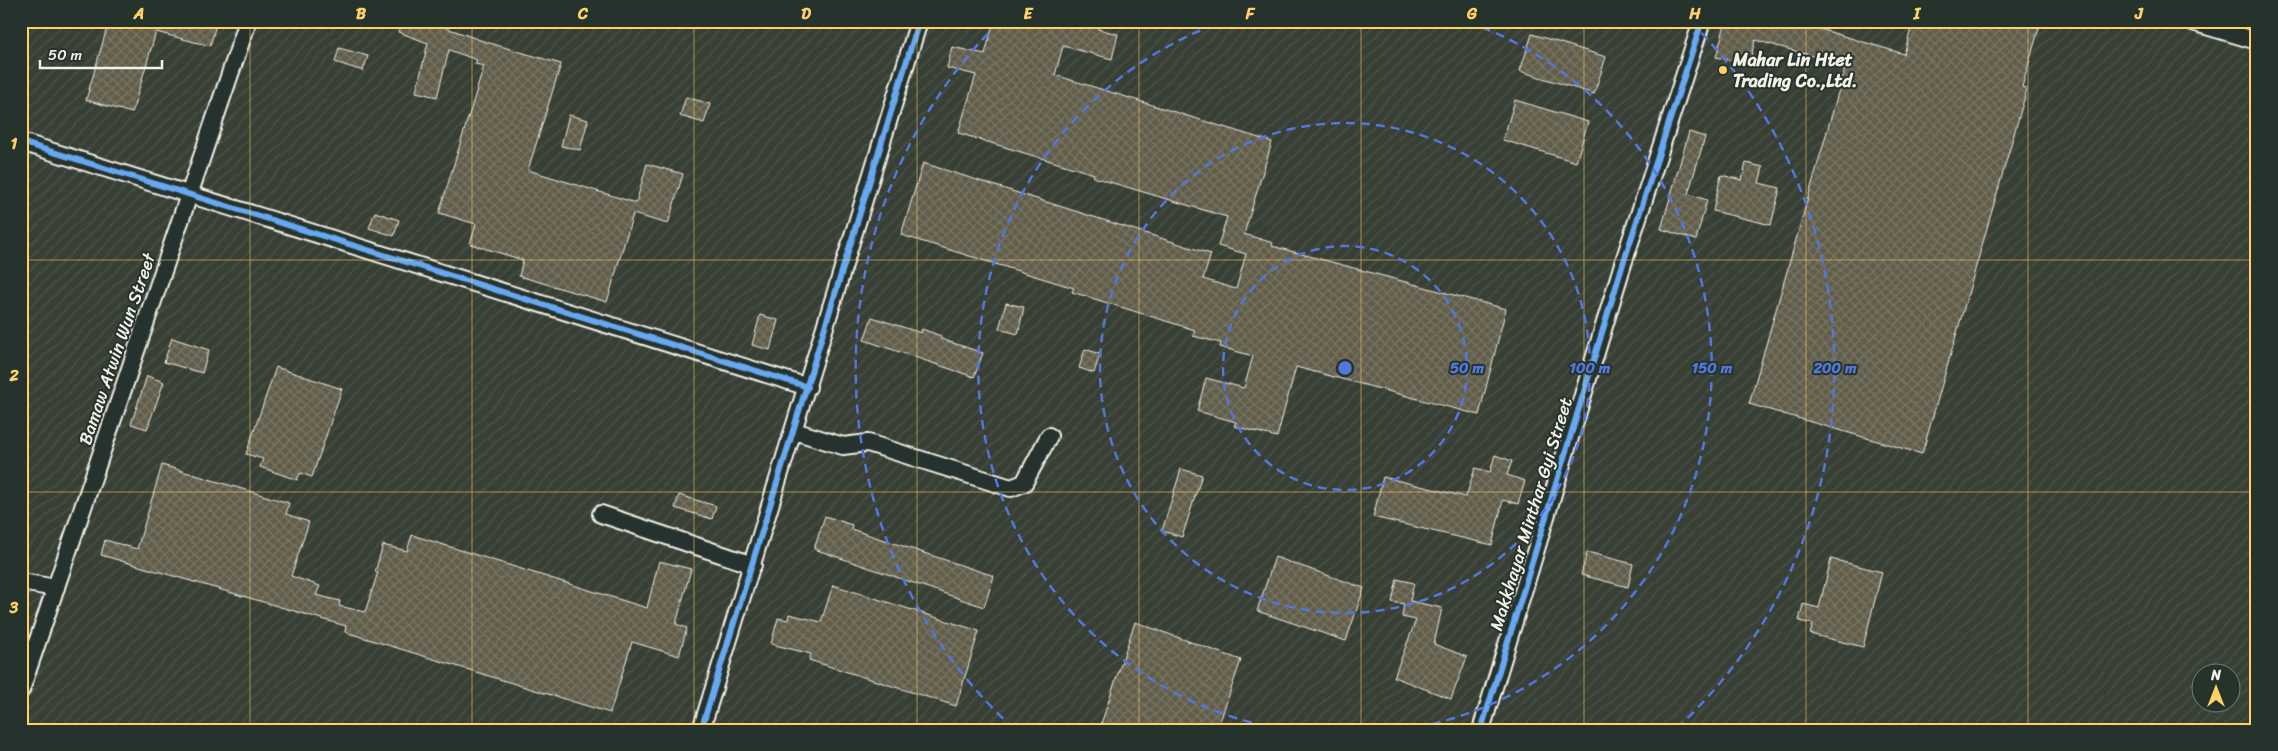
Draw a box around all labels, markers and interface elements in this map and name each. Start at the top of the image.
text: A [133,0,144,28]
text: B [356,0,367,28]
text: C [577,0,589,28]
text: D [801,0,811,28]
text: E [1024,0,1034,28]
text: F [1245,0,1256,28]
text: G [1466,0,1478,28]
text: H [1688,0,1701,28]
text: I [1913,0,1922,28]
text: J [2134,0,2144,28]
scale bar [40,38,162,70]
text: 50 m [48,42,83,68]
place label: Mahar Lin Htet Trading Co.,Ltd. [1732,44,1857,97]
marker: Mahar Lin Htet Trading Co.,Ltd. [1717,64,1729,76]
text: 1 [11,129,18,158]
street label: Bamaw Atwin Wun Street [69,248,165,449]
text: 50 m [1450,355,1485,381]
text: 100 m [1570,355,1611,381]
text: 150 m [1692,355,1733,381]
text: 200 m [1812,355,1857,381]
centre of rings [1336,359,1354,377]
text: 2 [8,361,19,390]
street label: Makkhayar Minthar Gyi Street [1480,393,1582,635]
text: 3 [9,593,19,622]
text: N [2210,663,2221,688]
north arrow [2190,664,2240,714]

